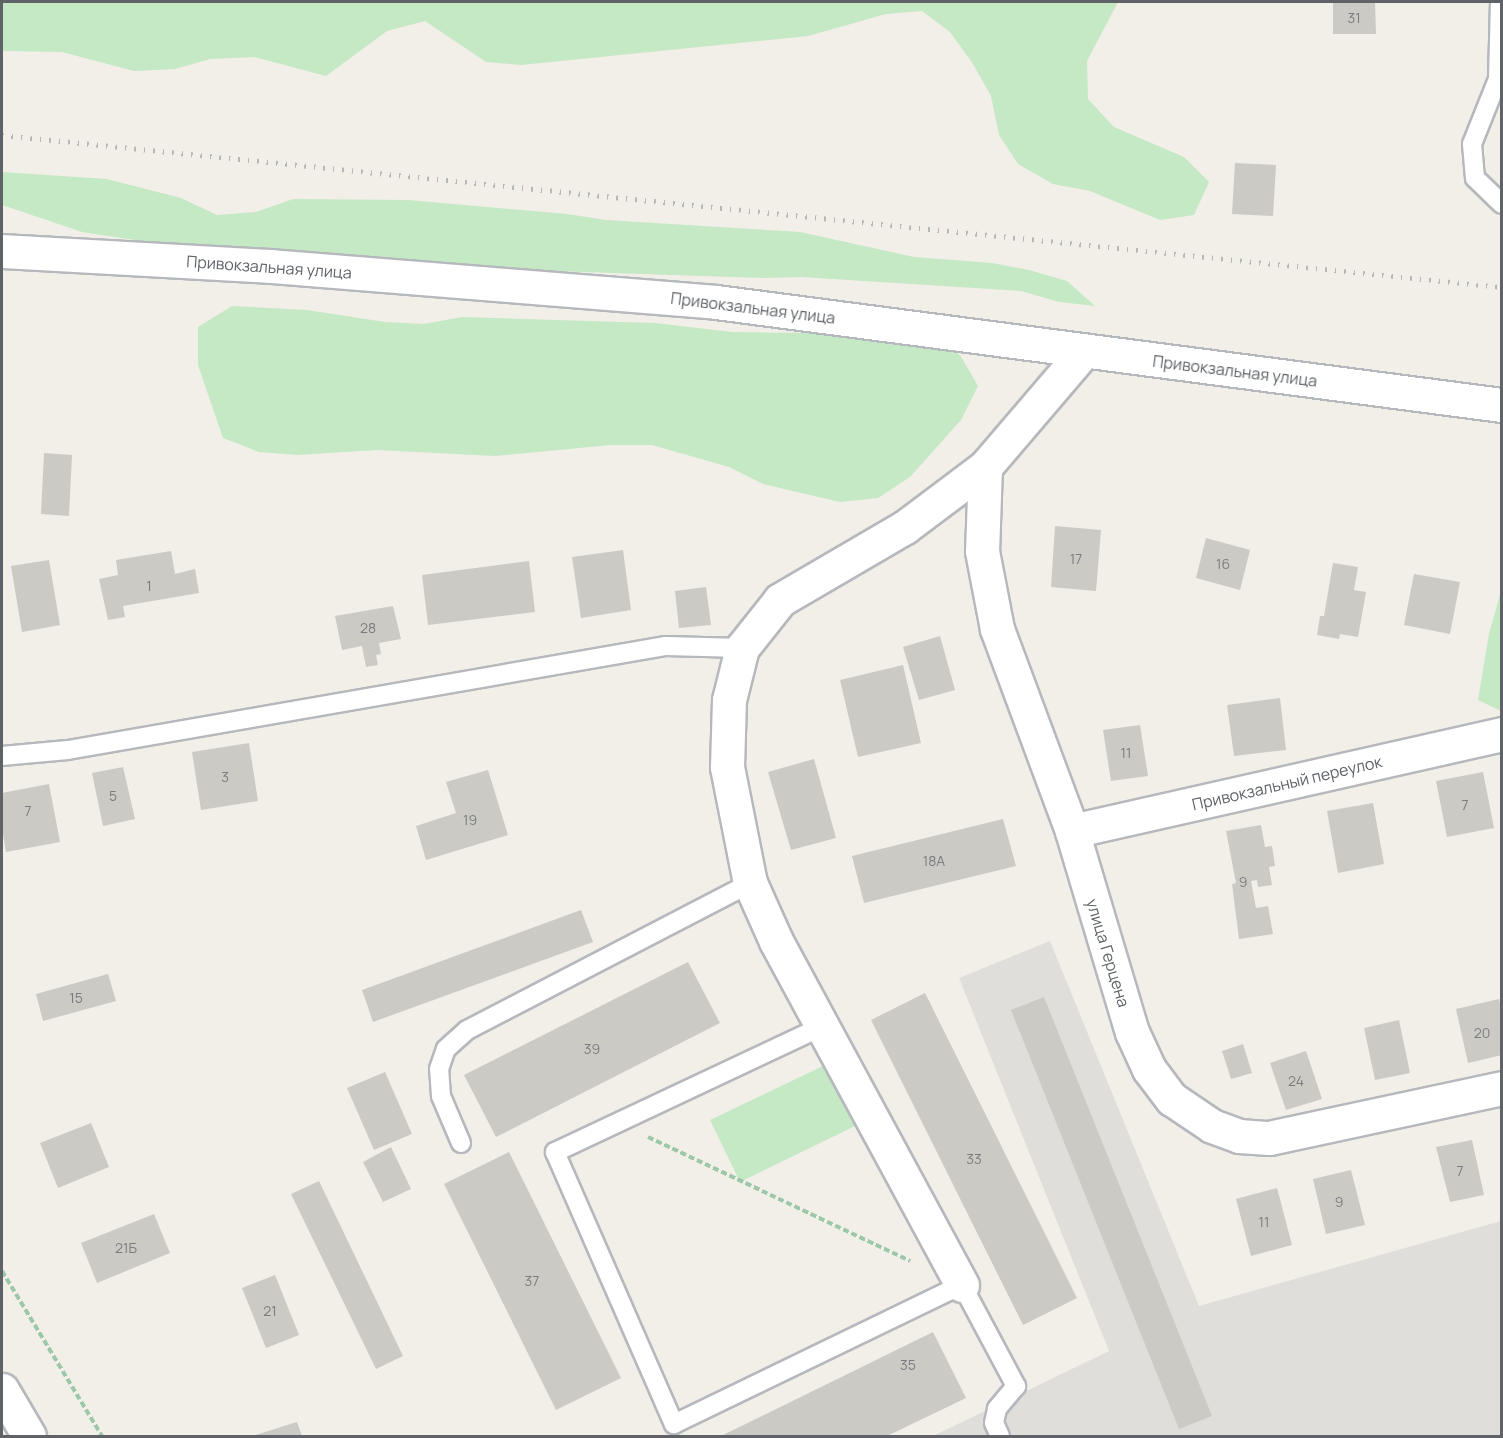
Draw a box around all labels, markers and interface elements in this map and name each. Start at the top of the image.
house number: 31 [1347,10,1361,26]
street label: Привокзальная улица [186,252,352,282]
street label: Привокзальная улица [670,288,836,328]
street label: Привокзальная улица [1152,351,1318,391]
house number: 17 [1070,551,1082,567]
house number: 16 [1216,556,1230,572]
house number: 1 [146,578,152,594]
house number: 28 [360,620,376,636]
house number: 11 [1121,745,1131,761]
street label: Привокзальный переулок [1190,752,1384,814]
house number: 3 [221,769,229,785]
house number: 5 [109,788,117,804]
house number: 7 [1461,797,1469,813]
house number: 7 [24,803,32,819]
house number: 19 [463,812,477,828]
house number: 18А [923,853,945,869]
house number: 9 [1239,874,1247,890]
street label: улица Герцена [1082,897,1134,1009]
house number: 15 [69,990,83,1006]
house number: 20 [1474,1025,1490,1041]
house number: 39 [584,1041,600,1057]
house number: 24 [1288,1073,1304,1089]
house number: 33 [966,1151,982,1167]
house number: 7 [1456,1163,1464,1179]
house number: 9 [1335,1194,1343,1210]
house number: 11 [1259,1214,1269,1230]
house number: 21Б [115,1240,137,1256]
house number: 37 [525,1273,539,1289]
house number: 21 [263,1303,277,1319]
house number: 35 [900,1357,916,1373]

